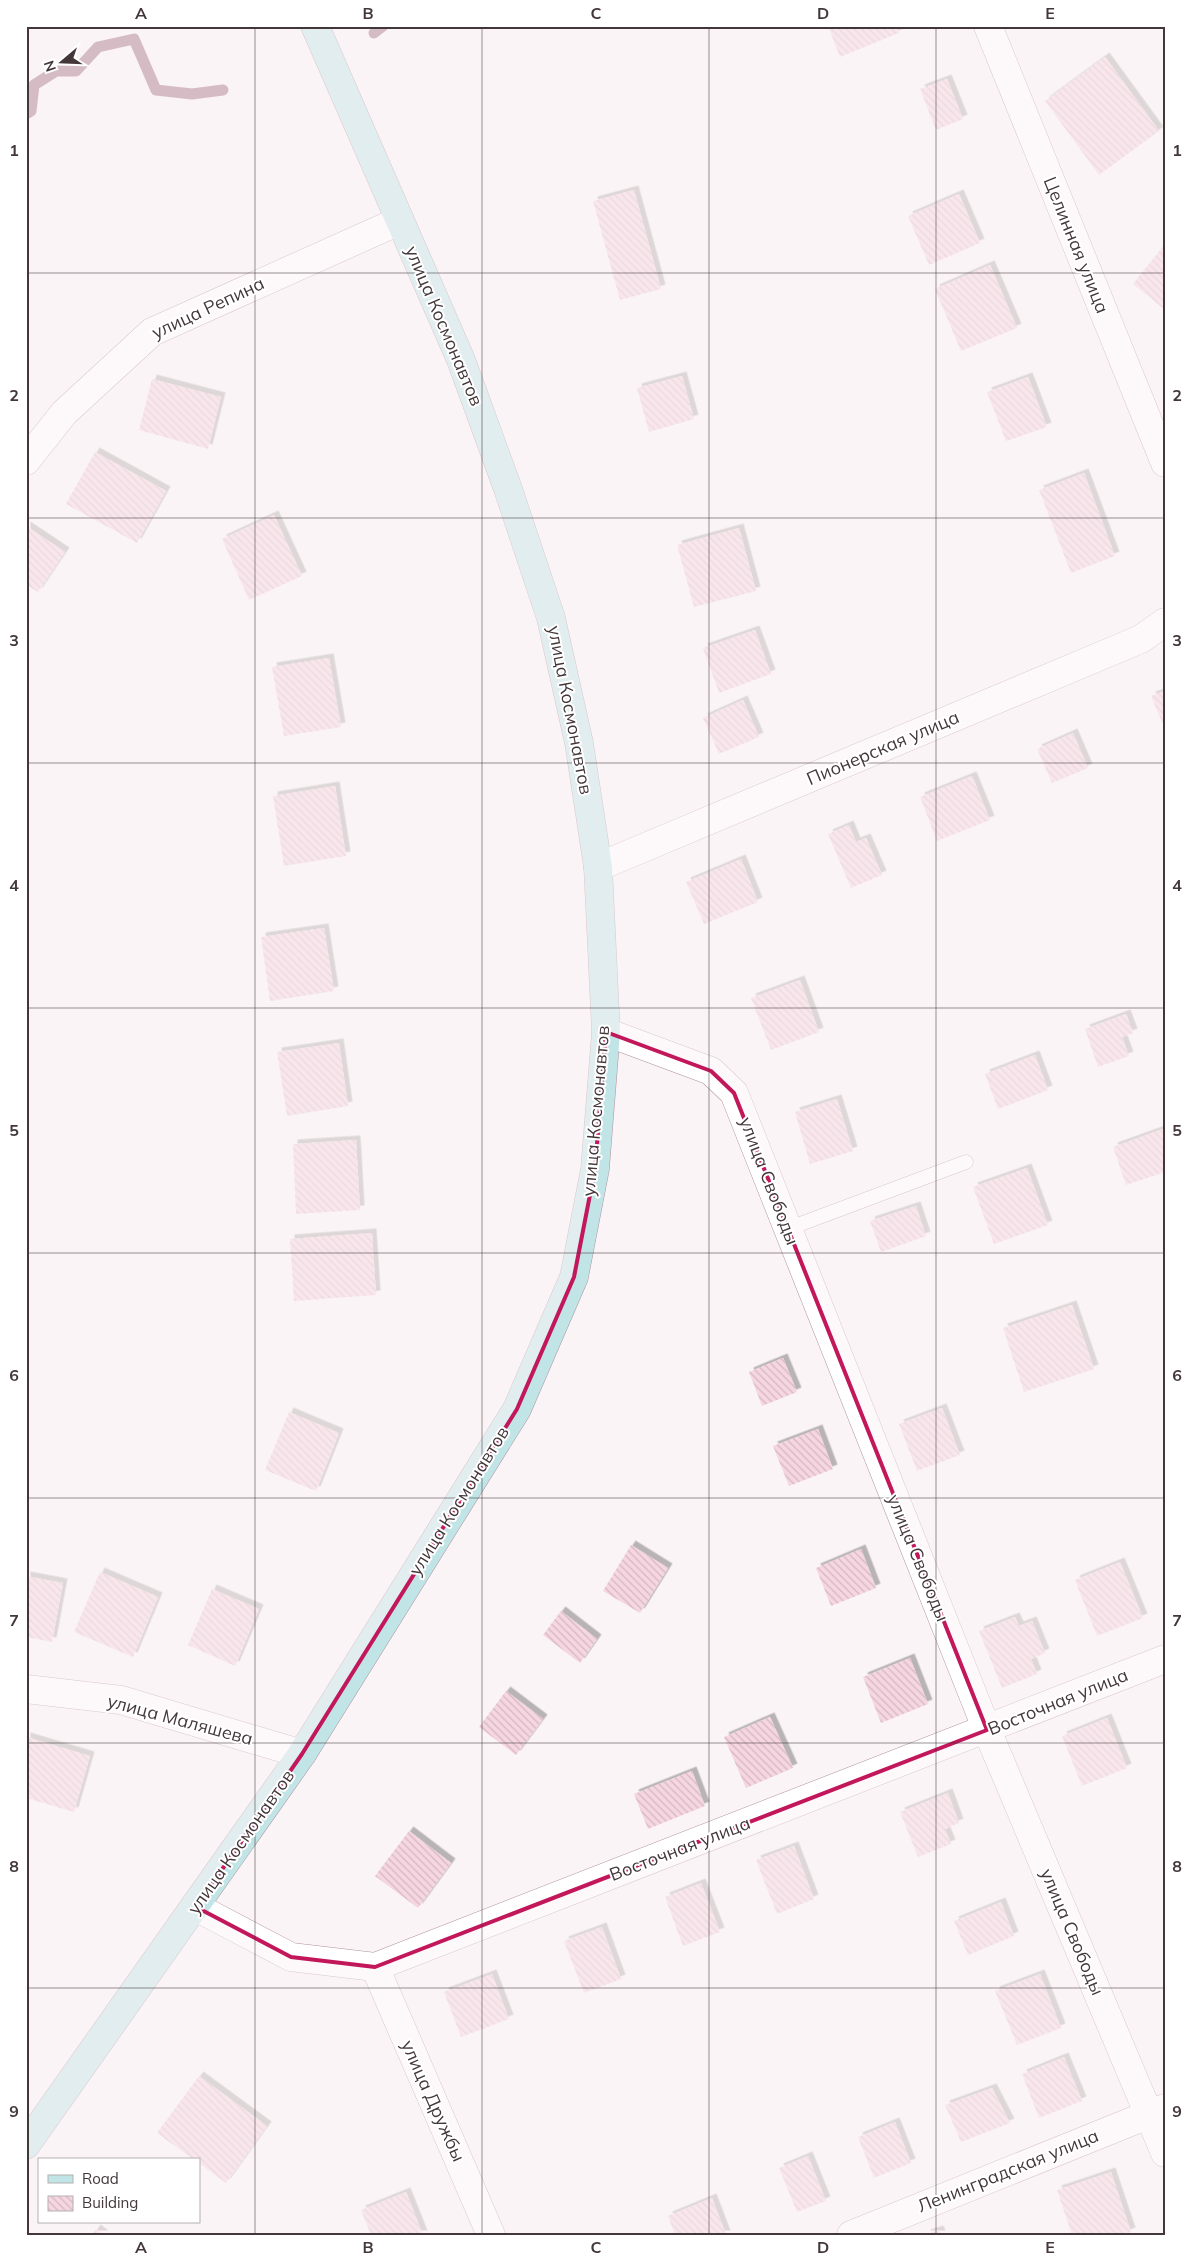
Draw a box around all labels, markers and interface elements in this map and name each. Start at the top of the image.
text: A [135,3,147,23]
text: B [362,3,374,23]
text: C [591,3,602,23]
text: D [817,3,829,23]
text: E [1045,3,1055,23]
north arrow [38,38,88,88]
text: N [39,58,60,74]
text: 1 [9,140,19,160]
text: 1 [1172,140,1182,160]
street label: Целинная улица [1039,173,1114,316]
street label: улица Космонавтов [400,242,489,409]
street label: улица Репина [148,271,268,344]
text: 2 [9,385,19,405]
text: 2 [1172,385,1182,405]
street label: улица Космонавтов [543,623,598,796]
text: 3 [9,630,19,650]
text: 3 [1172,630,1182,650]
street label: Пионерская улица [803,705,963,790]
text: 4 [9,875,19,895]
text: 4 [1172,875,1182,895]
street label: улица Космонавтов [577,1024,614,1197]
street label: улица Свободы [734,1114,804,1248]
text: 5 [9,1120,19,1140]
text: 5 [1172,1120,1182,1140]
text: 6 [9,1365,19,1385]
text: 6 [1172,1365,1182,1385]
street label: улица Космонавтов [403,1422,514,1580]
street label: улица Свободы [882,1491,954,1625]
text: 7 [9,1610,19,1630]
text: 7 [1172,1610,1182,1630]
street label: Восточная улица [984,1663,1131,1740]
street label: улица Маляшева [105,1689,255,1750]
street label: улица Космонавтов [182,1765,299,1919]
street label: Восточная улица [606,1811,754,1886]
text: 8 [9,1856,19,1876]
text: 8 [1172,1856,1182,1876]
street label: улица Свободы [1035,1865,1109,1999]
street label: улица Дружбы [396,2036,471,2165]
text: 9 [9,2101,19,2121]
text: 9 [1172,2101,1182,2121]
street label: Ленинградская улица [914,2124,1102,2217]
legend [38,2158,200,2224]
text: Road [82,2169,119,2188]
text: Building [82,2193,138,2212]
text: A [135,2237,147,2257]
text: B [362,2237,374,2257]
text: C [591,2237,602,2257]
text: D [817,2237,829,2257]
text: E [1045,2237,1055,2257]

